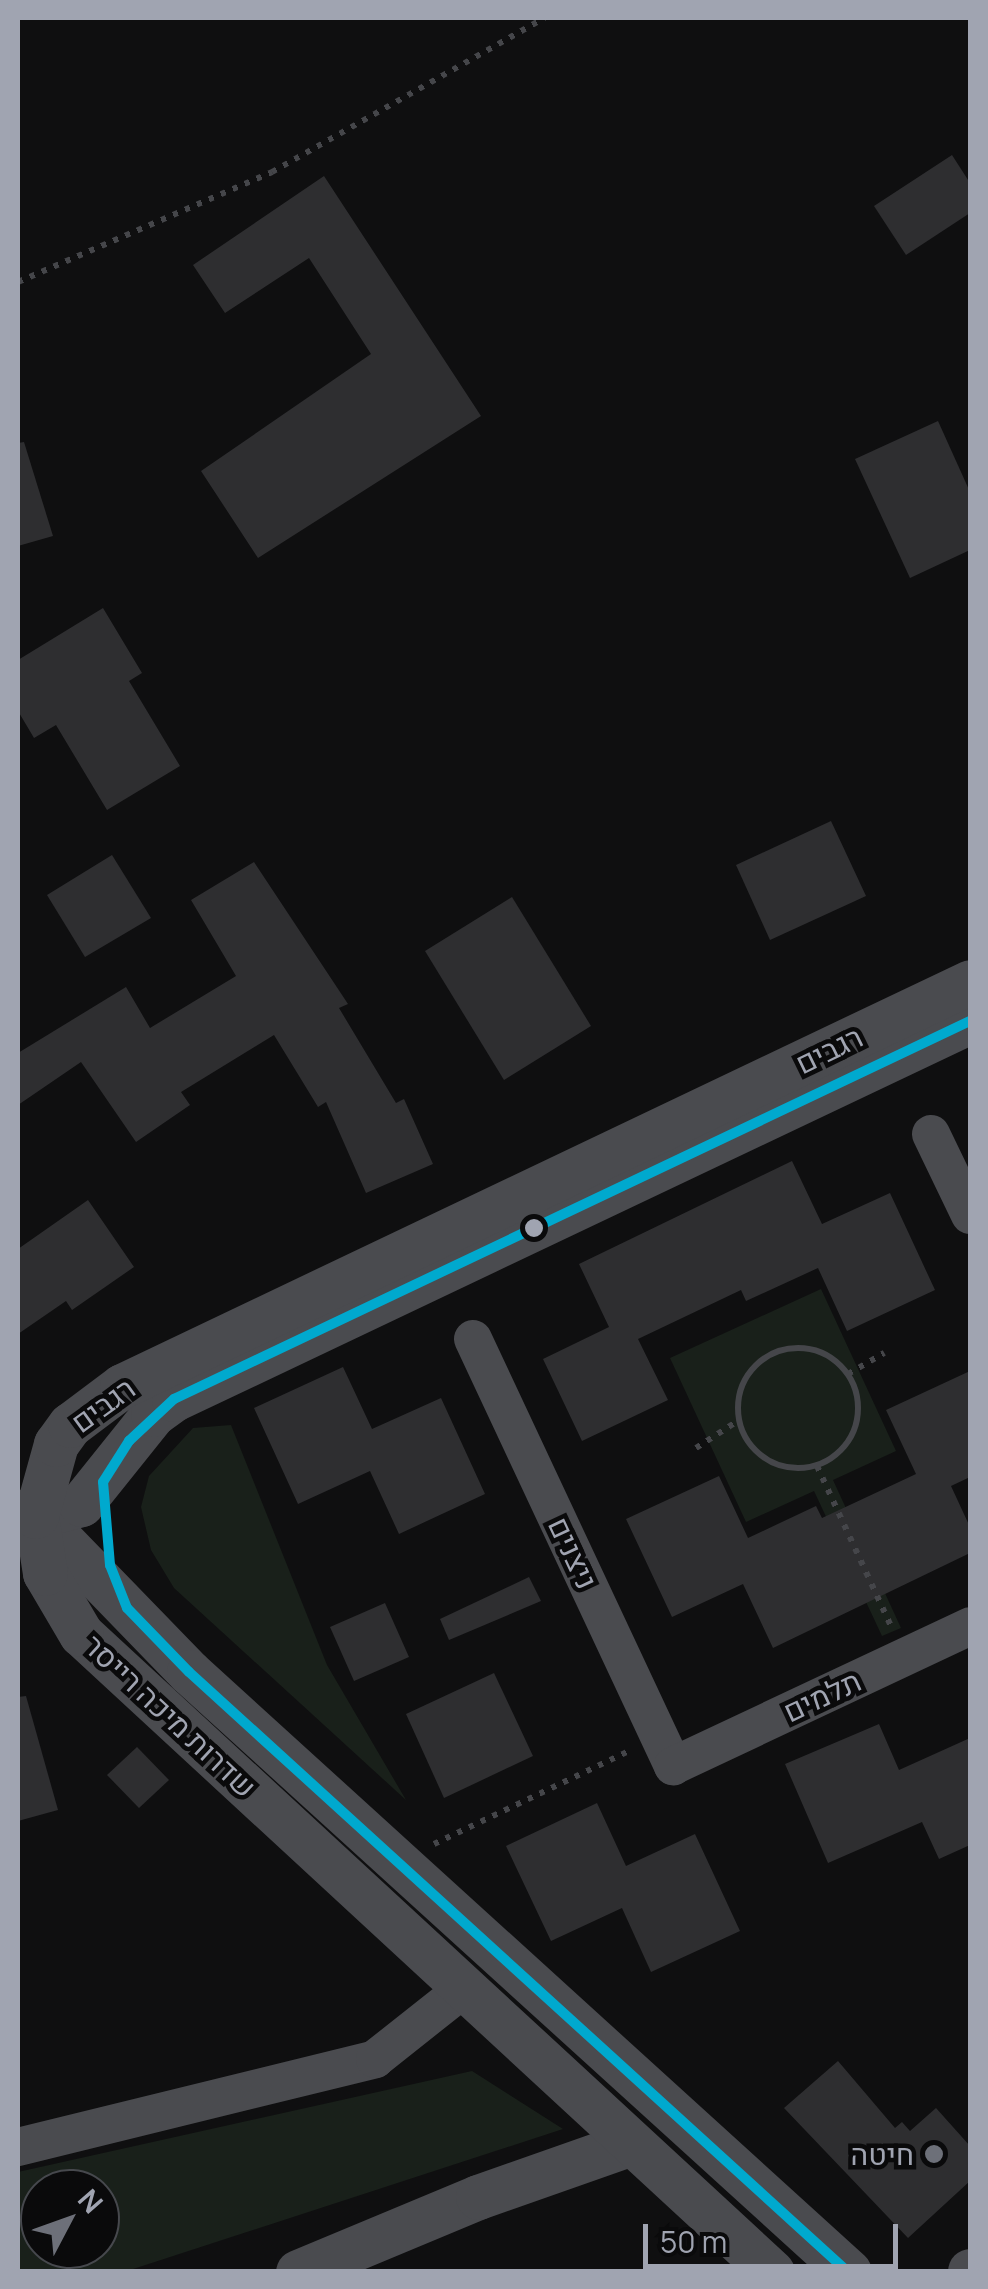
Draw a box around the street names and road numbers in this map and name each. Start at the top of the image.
street label: רגבים [790,1018,868,1082]
street label: רגבים [64,1370,142,1440]
street label: ניצנים [541,1511,605,1595]
street label: שדרות מיכה רייסר [76,1627,264,1805]
street label: תלמים [778,1663,866,1729]

